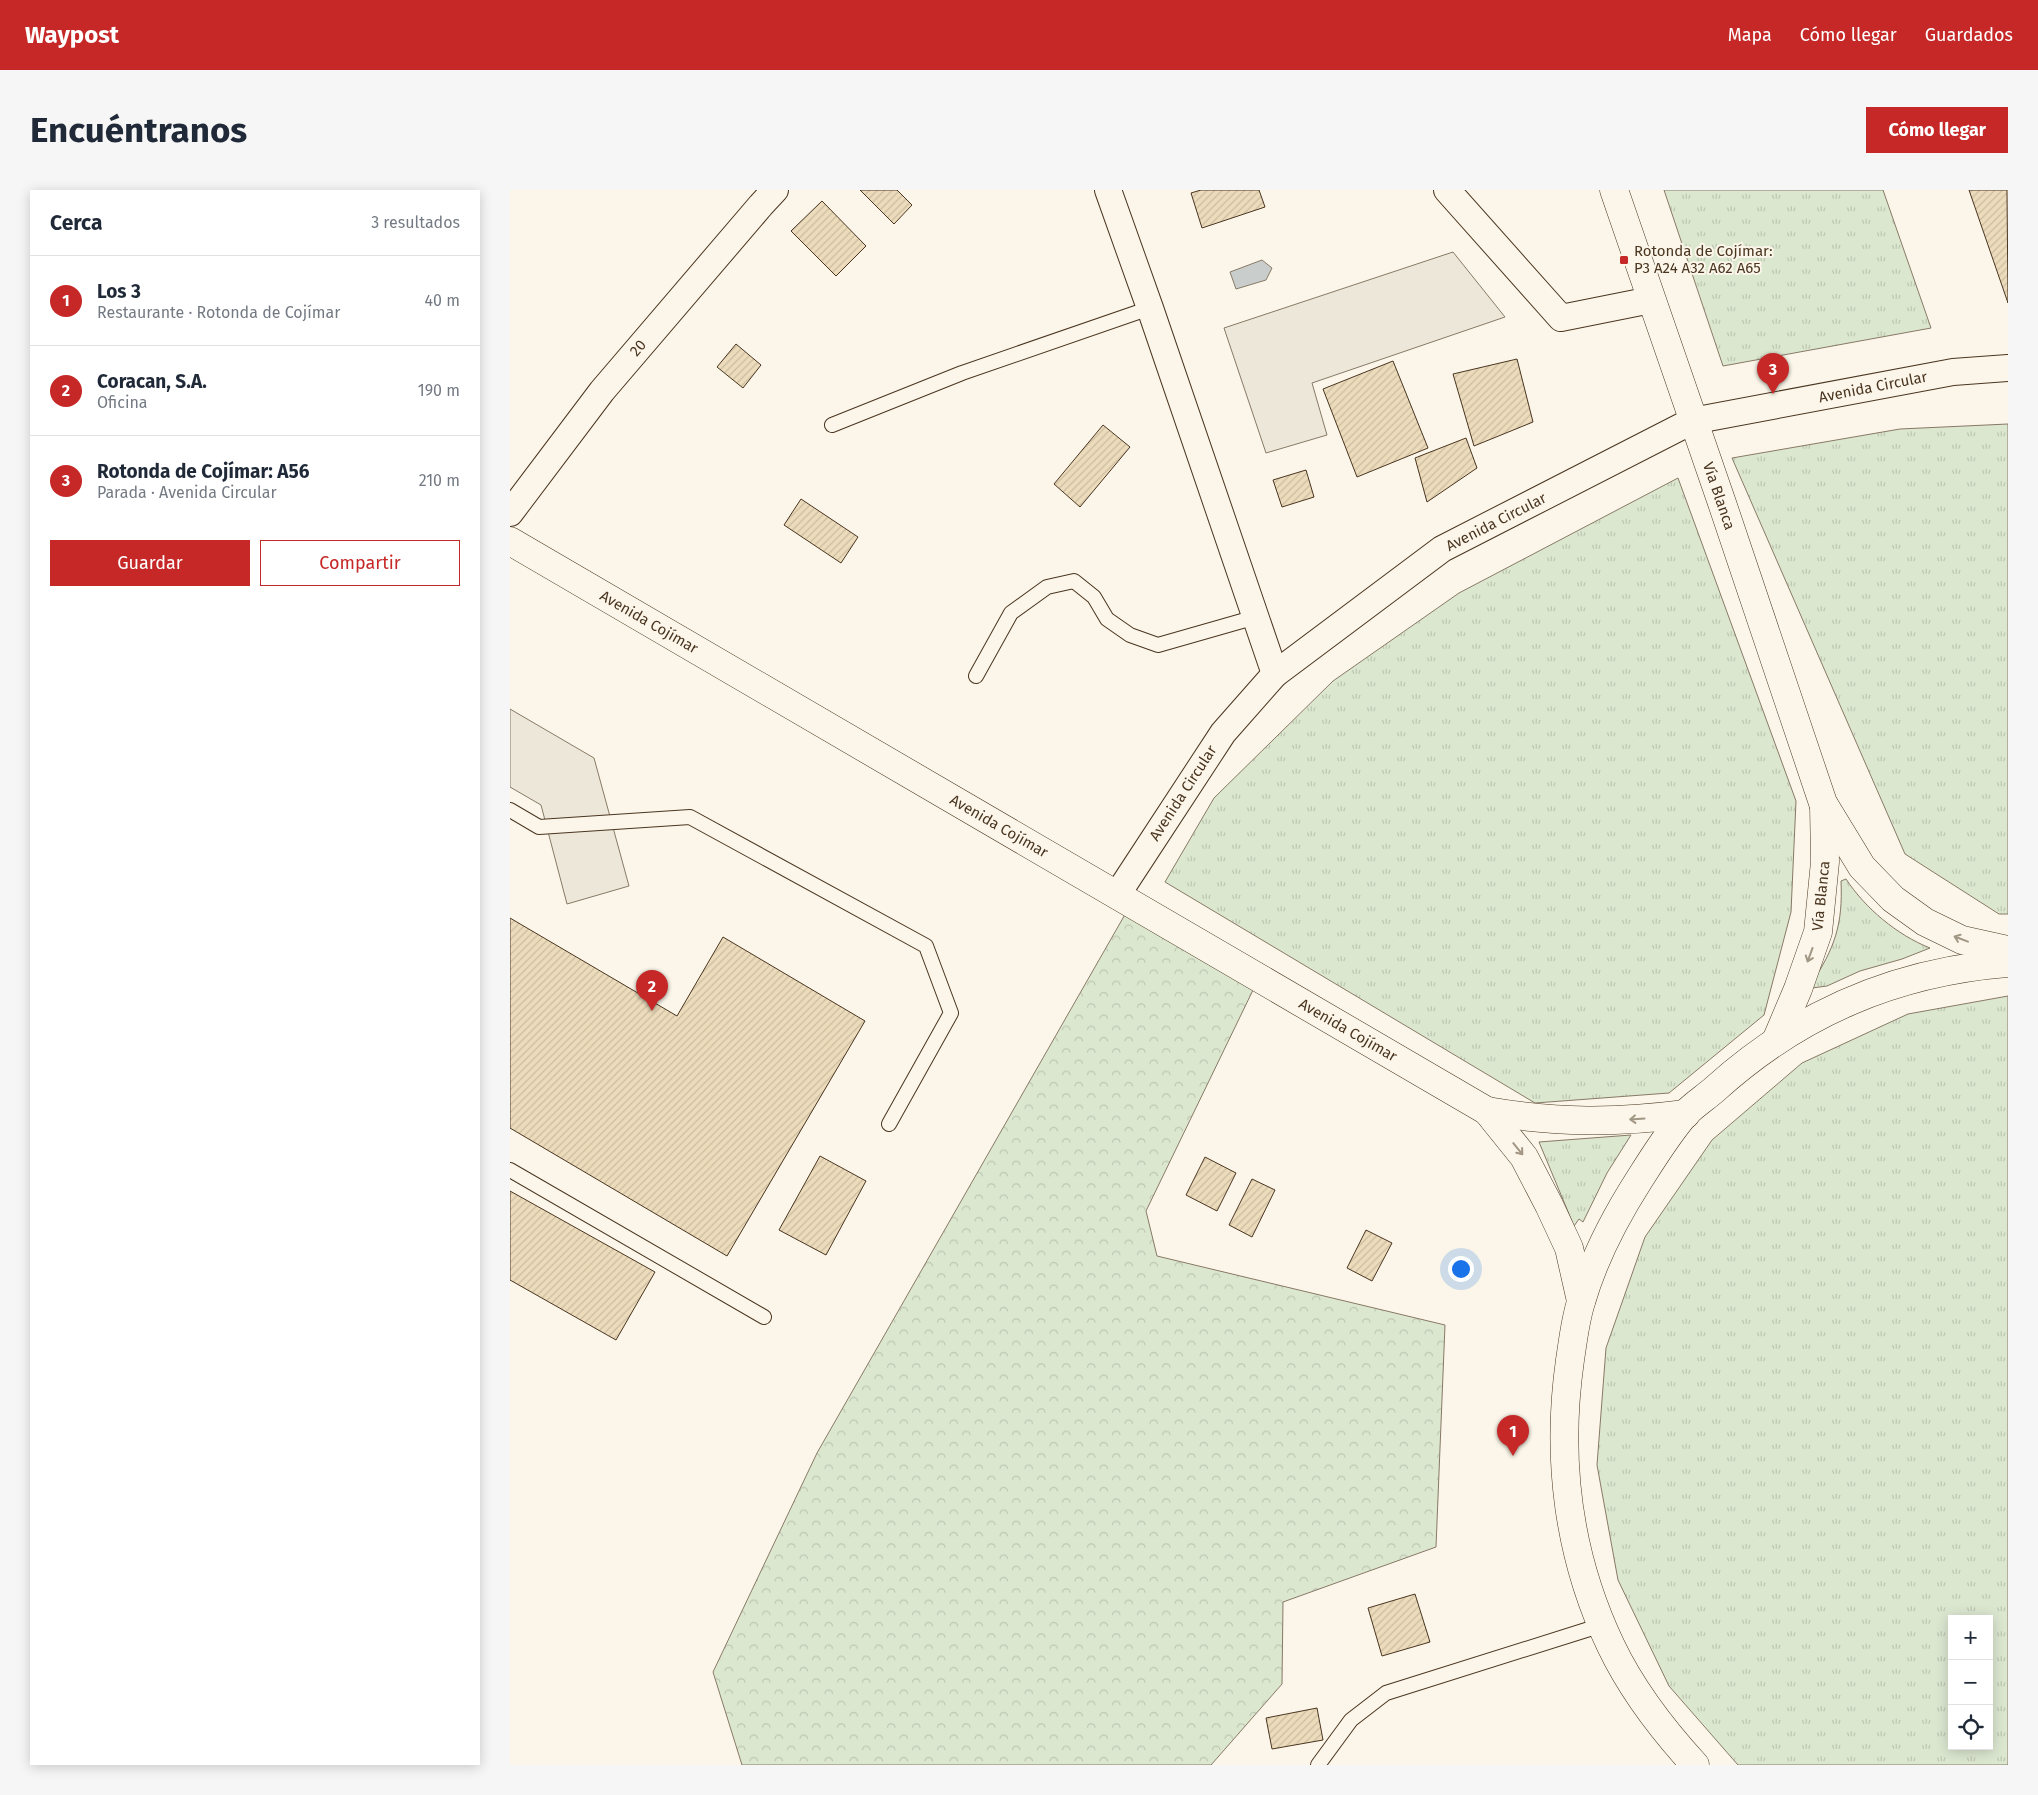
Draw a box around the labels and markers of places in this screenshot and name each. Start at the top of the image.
place label: Rotonda de Cojímar: P3 A24 A32 A62 A65 [1634,242,1773,277]
marker: Rotonda de Cojímar: P3 A24 A32 A62 A65 [1618,254,1630,266]
pin: 3 [1757,353,1789,394]
pin: 2 [636,970,668,1011]
pin: 1 [1497,1415,1529,1456]

